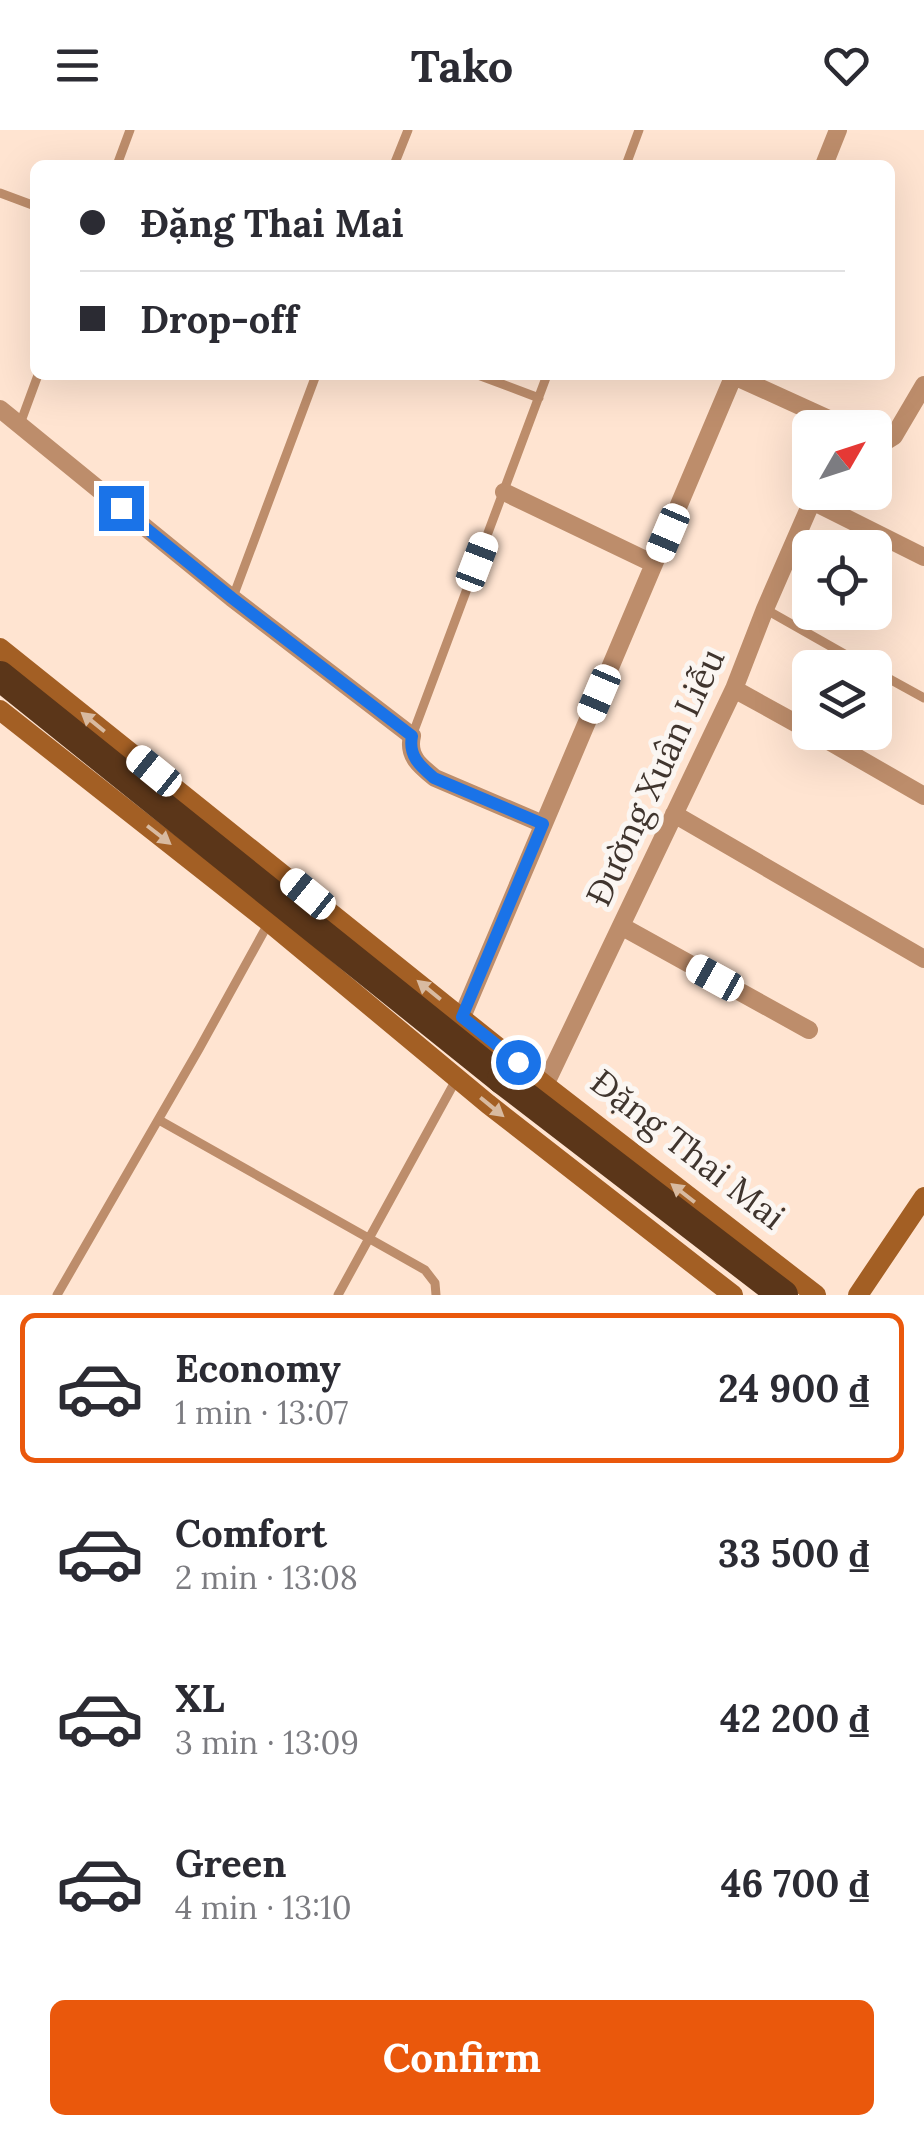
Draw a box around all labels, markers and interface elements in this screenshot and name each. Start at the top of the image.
text: Tako [411,37,513,94]
icon: menu [50,38,105,93]
icon: heart [819,38,874,93]
text: Đặng Thai Mai [140,199,404,247]
text: Drop-off [140,295,298,343]
north arrow [792,410,892,510]
map controls [792,410,892,750]
route end [99,486,144,531]
car [642,500,694,566]
car [452,529,502,595]
button: locate [792,530,892,630]
street label: Đường Xuân Liễu [576,641,734,913]
button: layers [792,650,892,750]
car [573,661,625,727]
one-way arrow [80,712,106,733]
car [121,740,187,802]
one-way arrow [146,824,172,845]
car [275,863,341,925]
car [681,950,749,1006]
one-way arrow [417,980,443,1001]
route start [496,1040,541,1085]
street label: Đặng Thai Mai [582,1059,794,1239]
one-way arrow [480,1096,505,1117]
one-way arrow [671,1183,696,1204]
icon: car [55,1343,145,1433]
text: Economy [175,1344,341,1392]
text: 24 900 ₫ [718,1364,869,1412]
text: 1 min · 13:07 [175,1392,348,1433]
icon: car [55,1508,145,1598]
text: Comfort [175,1509,327,1557]
text: 33 500 ₫ [718,1529,869,1577]
text: 2 min · 13:08 [175,1557,358,1598]
icon: car [55,1673,145,1763]
text: XL [175,1674,225,1722]
text: 42 200 ₫ [720,1694,869,1742]
text: 3 min · 13:09 [175,1722,359,1763]
icon: car [55,1838,145,1928]
text: Green [175,1839,287,1887]
text: 46 700 ₫ [721,1859,869,1907]
text: 4 min · 13:10 [175,1887,352,1928]
button: Confirm [50,2000,874,2115]

